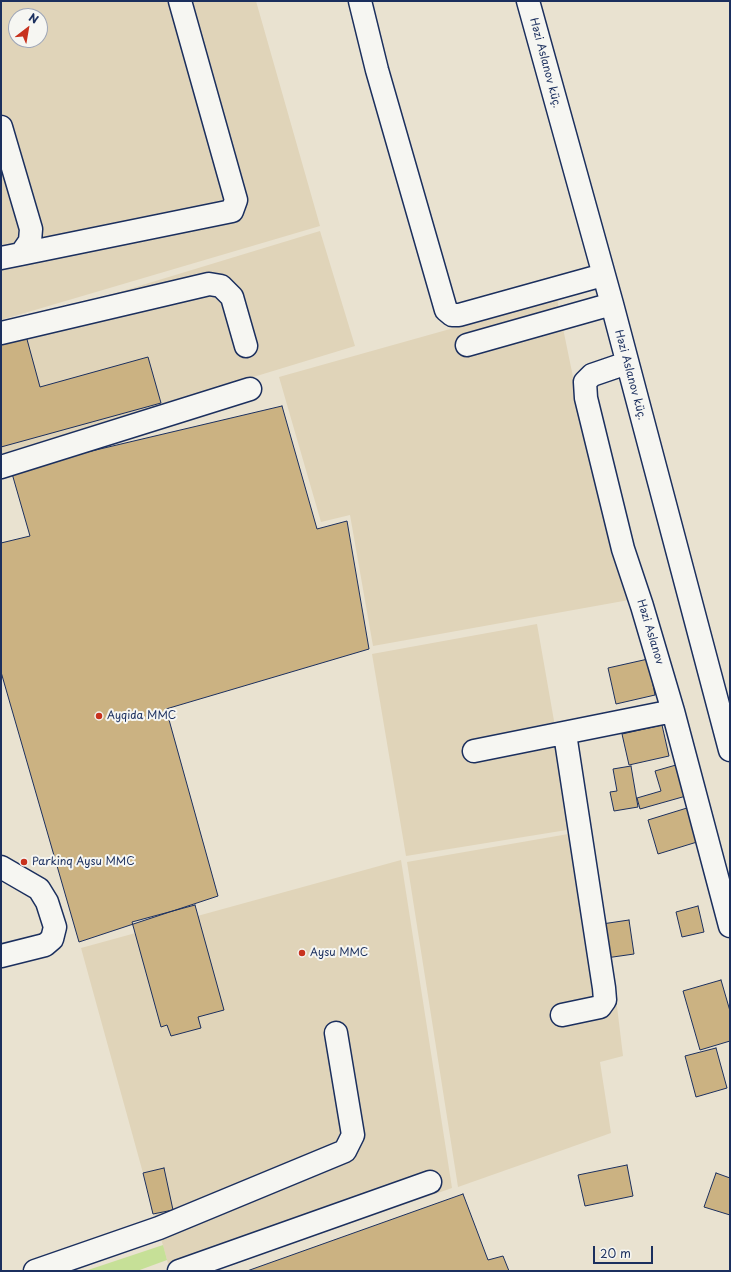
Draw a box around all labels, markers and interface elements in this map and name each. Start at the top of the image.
north arrow [8,8,48,48]
text: N [26,9,42,28]
street label: Həzi Aslanov küç. [527,16,563,110]
street label: Həzi Aslanov küç. [612,328,648,422]
street label: Həzi Aslanov [634,598,666,666]
place label: Ayqida MMC [107,709,176,723]
marker: Ayqida MMC [94,711,104,721]
place label: Parkinq Aysu MMC [32,855,135,869]
marker: Parkinq Aysu MMC [19,857,29,867]
place label: Aysu MMC [310,946,368,960]
marker: Aysu MMC [297,948,307,958]
scale bar [595,1238,655,1264]
text: 20 m [600,1244,631,1262]

